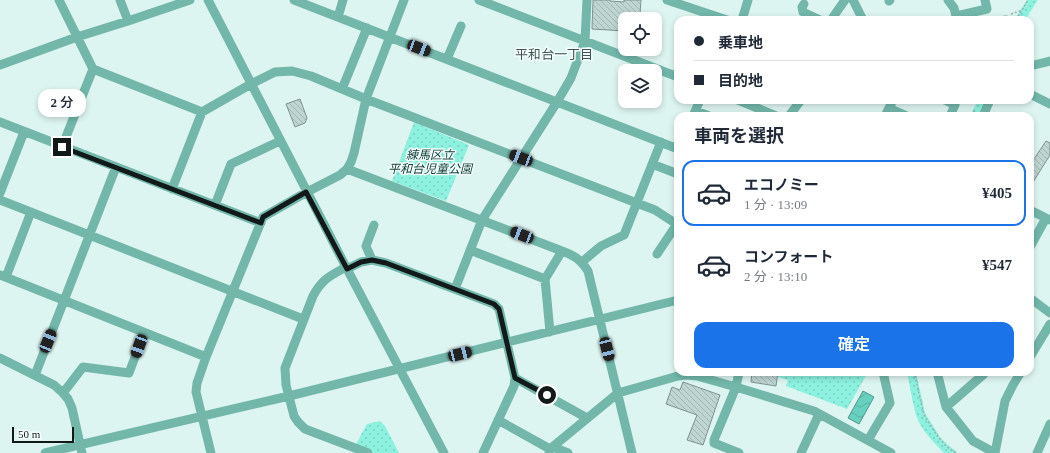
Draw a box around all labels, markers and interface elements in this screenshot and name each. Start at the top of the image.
map controls [618,12,662,108]
button: locate [618,12,662,56]
text: 乗車地 [718,35,763,51]
car [406,38,432,58]
district label: 平和台一丁目 [515,47,593,62]
button: layers [618,64,662,108]
text: 目的地 [718,73,763,89]
callout: 2 分 [38,89,86,117]
text: 2 分 [51,95,73,110]
text: 車両を選択 [694,126,784,146]
route end [53,138,71,156]
park label: 練馬区立 平和台児童公園 [388,148,474,176]
car [508,148,534,168]
icon: car [696,175,732,211]
text: エコノミー [744,177,819,193]
text: ¥405 [982,185,1012,201]
text: 1 分 · 13:09 [744,197,807,212]
car [509,225,535,245]
icon: car [696,247,732,283]
text: コンフォート [744,249,834,265]
text: ¥547 [982,257,1012,273]
text: 2 分 · 13:10 [744,269,807,284]
button: 確定 [694,322,1014,368]
car [38,328,58,354]
car [129,333,149,359]
car [598,336,616,362]
car [447,345,473,363]
route start [538,386,556,404]
scale bar [12,425,74,444]
text: 50 m [18,428,40,440]

